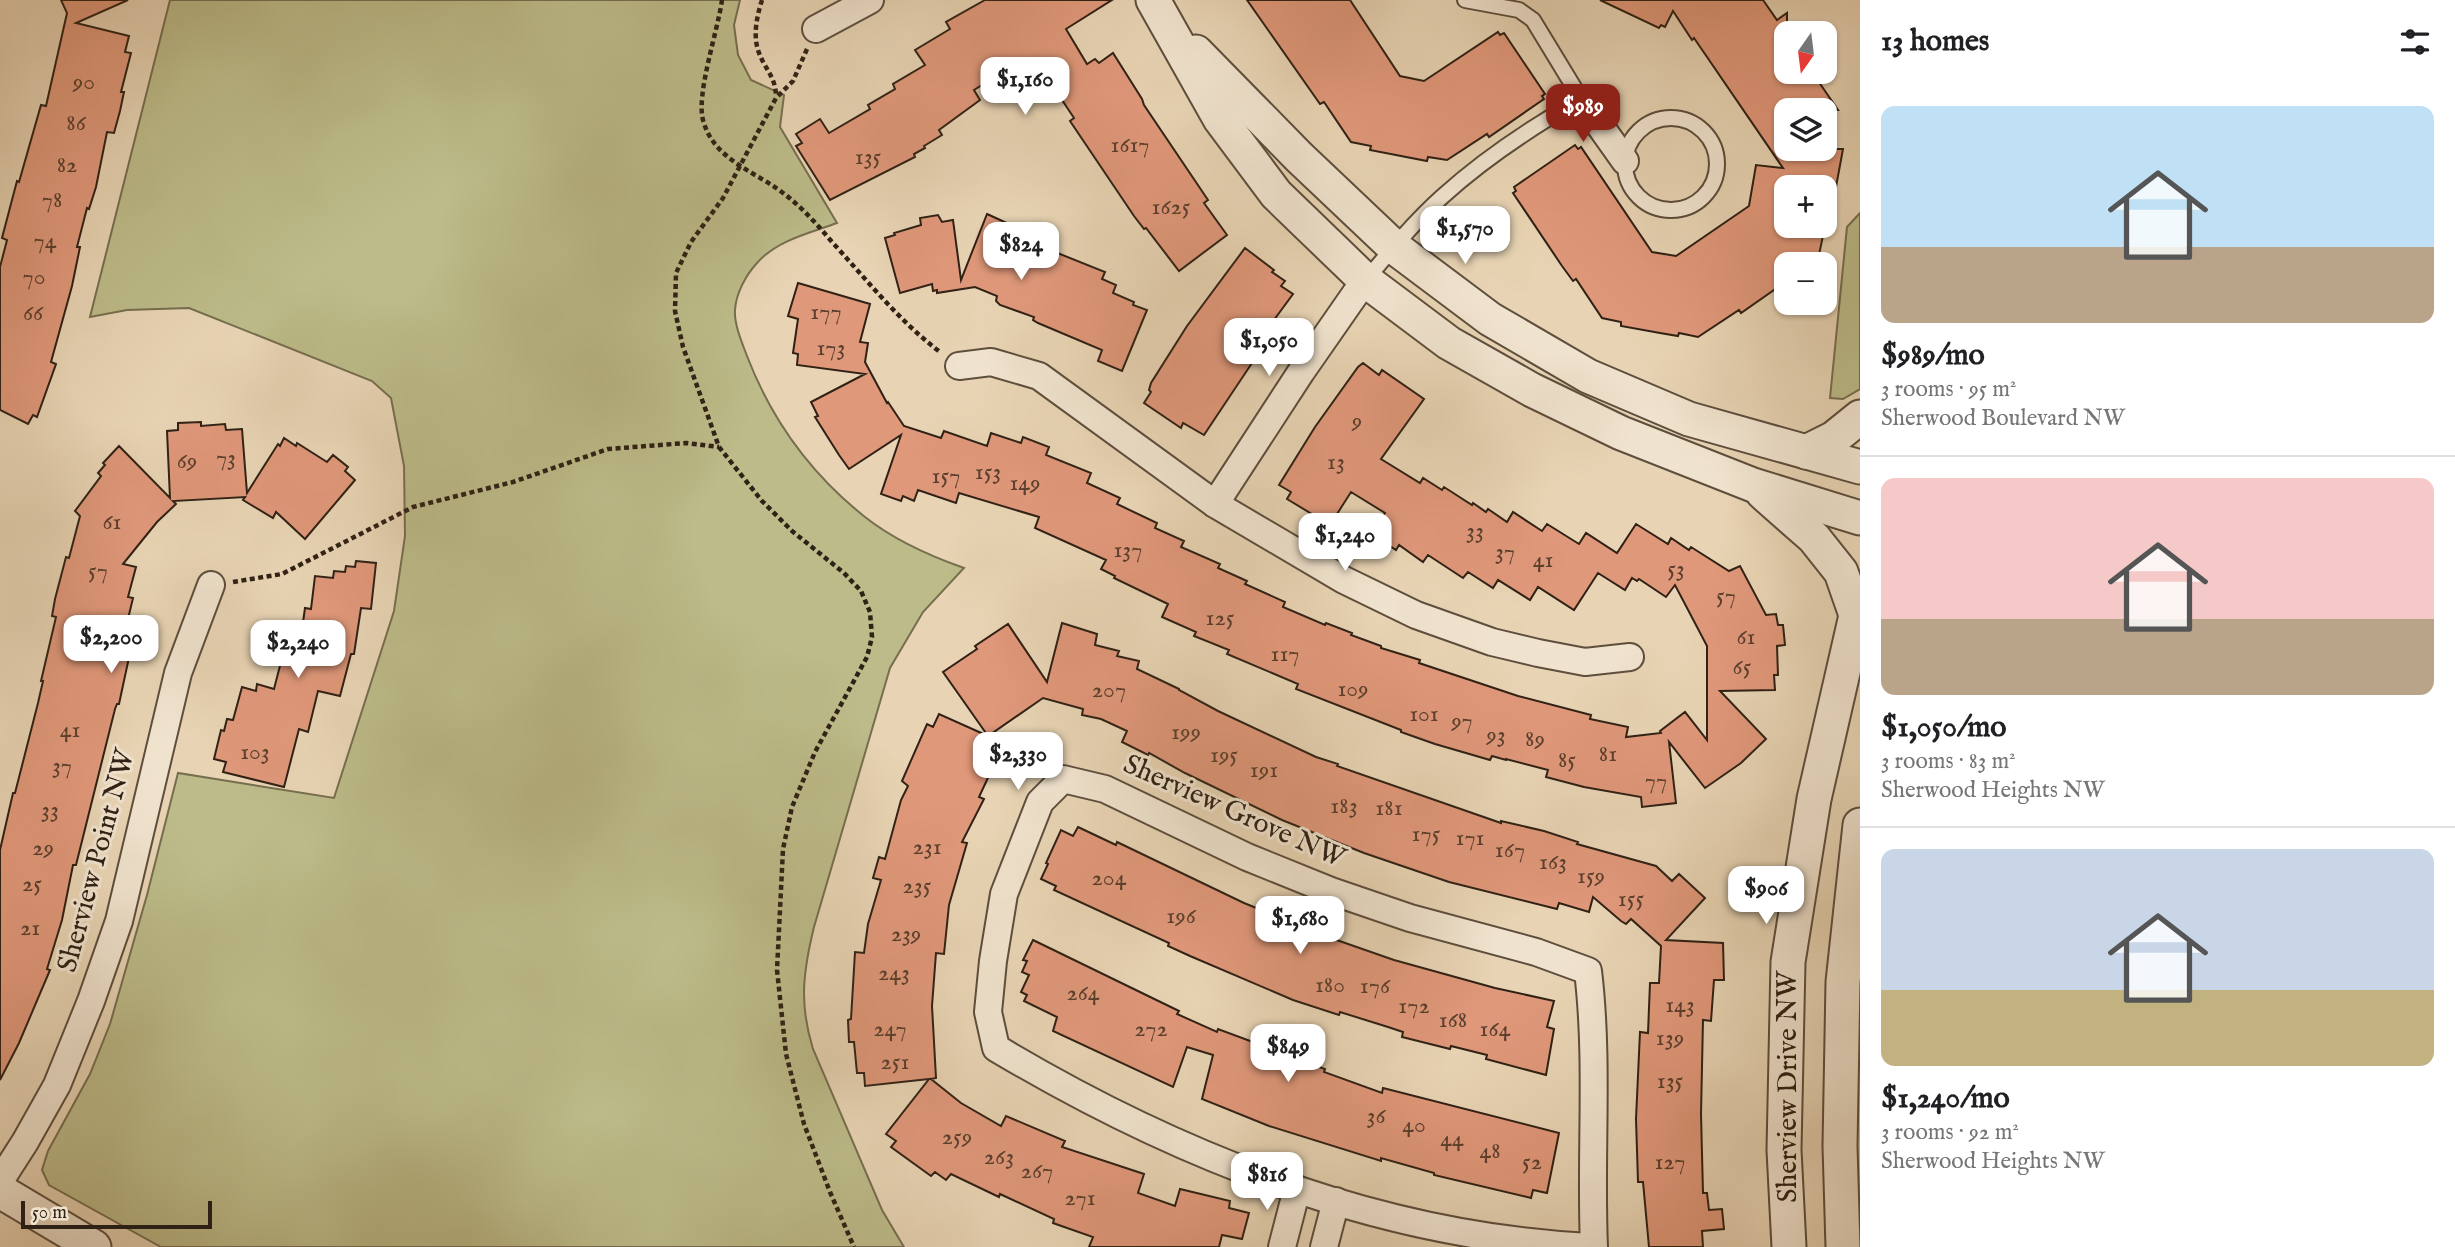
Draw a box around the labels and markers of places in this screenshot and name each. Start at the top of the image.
pin: $1,160 [968,58,1082,117]
pin: $989 [1542,85,1624,144]
pin: $1,570 [1408,206,1522,266]
pin: $824 [980,222,1062,282]
pin: $1,050 [1212,318,1326,378]
pin: $1,240 [1288,514,1402,573]
pin: $2,200 [54,616,168,675]
pin: $2,240 [241,620,355,680]
pin: $2,330 [961,732,1075,792]
pin: $906 [1725,866,1807,926]
pin: $1,680 [1243,897,1357,956]
pin: $849 [1247,1024,1329,1084]
pin: $816 [1226,1152,1308,1212]

